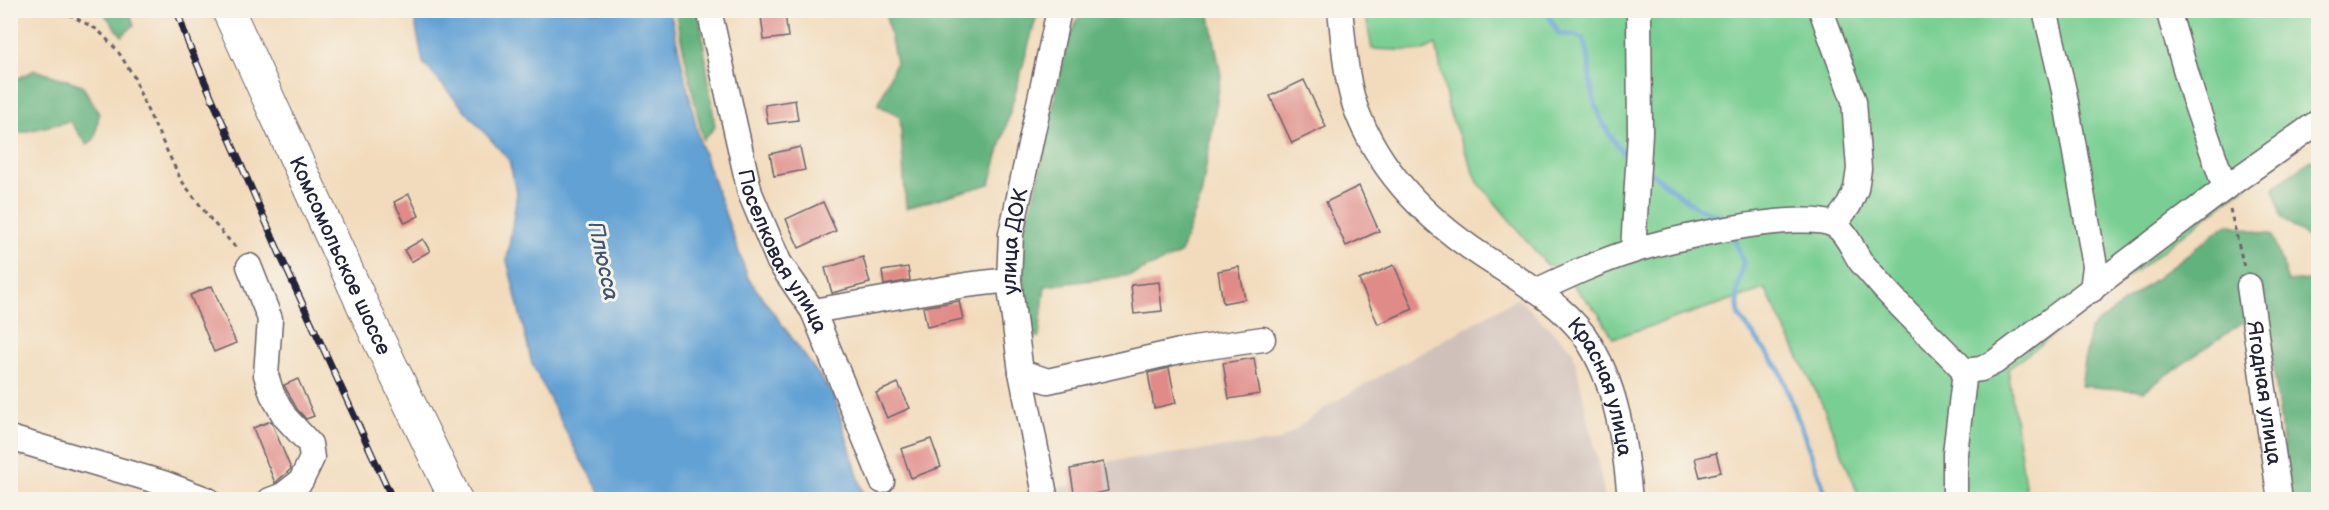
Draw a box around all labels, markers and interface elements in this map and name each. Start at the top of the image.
street label: Комсомольское шоссе [284,152,397,359]
street label: Поселковая улица [733,167,833,337]
street label: улица ДОК [996,186,1033,296]
water label: Плюсса [581,219,625,303]
street label: Красная улица [1562,312,1638,458]
street label: Ягодная улица [2242,319,2287,467]

